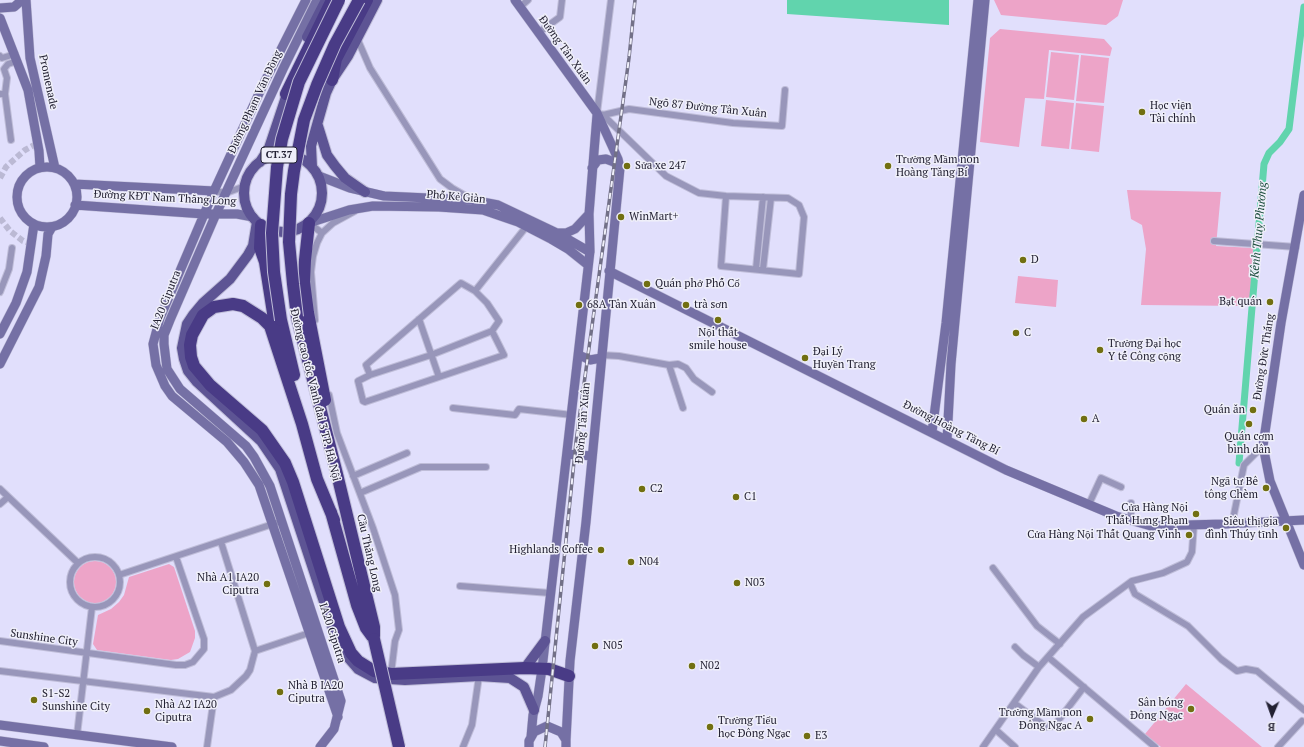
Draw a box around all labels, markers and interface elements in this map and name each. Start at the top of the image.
street label: Đường Tân Xuân [536,13,594,87]
street label: Đường Phạm Văn Đồng [225,48,285,156]
street label: Promenade [36,53,60,111]
street label: Ngõ 87 Đường Tân Xuân [648,95,768,121]
place label: Học viện Tài chính [1150,99,1196,125]
marker: Học viện Tài chính [1137,107,1147,117]
road number: CT.37 [261,147,297,163]
place label: Trường Mầm non Hoàng Tăng Bí [896,153,979,179]
place label: Sửa xe 247 [635,159,686,173]
marker: Sửa xe 247 [622,161,632,171]
marker: Trường Mầm non Hoàng Tăng Bí [883,161,893,171]
water label: Kênh Thuỵ Phương [1248,181,1270,279]
street label: Đường KĐT Nam Thăng Long [93,188,237,208]
street label: Phố Kẻ Giàn [426,188,486,206]
place label: WinMart+ [629,210,678,224]
marker: WinMart+ [616,212,626,222]
place label: D [1031,253,1039,267]
marker: D [1018,255,1028,265]
street label: IA20 Ciputra [148,269,184,331]
place label: Quán phở Phố Cổ [655,277,740,291]
marker: Quán phở Phố Cổ [642,279,652,289]
place label: Bạt quán [1219,295,1262,309]
marker: Bạt quán [1265,297,1275,307]
place label: 68A Tân Xuân [587,298,656,312]
place label: trà sơn [694,298,728,312]
marker: 68A Tân Xuân [574,300,584,310]
marker: trà sơn [681,300,691,310]
street label: Đường cao tốc Vành đai 3 TP. Hà Nội [287,307,343,483]
street label: Đường Đức Thắng [1251,313,1277,401]
marker: Nội thất smile house [713,315,723,325]
place label: Nội thất smile house [689,326,747,352]
place label: C [1024,326,1031,340]
marker: C [1011,328,1021,338]
place label: Trường Đại học Y tế Công cộng [1108,337,1181,363]
place label: Đại Lý Huyền Trang [813,345,876,371]
marker: Trường Đại học Y tế Công cộng [1095,345,1105,355]
marker: Đại Lý Huyền Trang [800,353,810,363]
street label: Đường Tân Xuân [573,382,593,464]
street label: Đường Hoàng Tăng Bí [901,398,1001,458]
place label: Quán ăn [1204,403,1245,417]
marker: Quán ăn [1248,405,1258,415]
place label: A [1092,412,1100,426]
marker: A [1079,414,1089,424]
marker: Quán cơm bình dân [1244,419,1254,429]
place label: Quán cơm bình dân [1224,430,1274,456]
place label: Ngã tư Bê tông Chèm [1204,475,1258,501]
place label: C2 [650,482,663,496]
marker: Ngã tư Bê tông Chèm [1261,483,1271,493]
marker: C2 [637,484,647,494]
place label: C1 [744,490,757,504]
marker: C1 [731,492,741,502]
place label: Cửa Hàng Nội Thất Hưng Phạm [1106,501,1188,527]
marker: Cửa Hàng Nội Thất Hưng Phạm [1191,509,1201,519]
street label: Cầu Thăng Long [354,513,384,593]
place label: Siêu thị gia đình Thúy tĩnh [1205,515,1278,541]
marker: Siêu thị gia đình Thúy tĩnh [1281,523,1291,533]
place label: Cửa Hàng Nội Thất Quang Vinh [1027,528,1181,542]
marker: Cửa Hàng Nội Thất Quang Vinh [1184,530,1194,540]
place label: Highlands Coffee [509,543,593,557]
marker: Highlands Coffee [596,545,606,555]
place label: N04 [639,555,659,569]
marker: N04 [626,557,636,567]
place label: Nhà A1 IA20 Ciputra [197,571,259,597]
place label: N03 [745,576,765,590]
marker: N03 [732,578,742,588]
marker: Nhà A1 IA20 Ciputra [262,579,272,589]
street label: IA20 Ciputra [316,601,348,665]
street label: Sunshine City [9,627,79,649]
place label: N05 [603,639,623,653]
marker: N05 [590,641,600,651]
place label: N02 [700,659,720,673]
marker: N02 [687,661,697,671]
place label: Nhà B IA20 Ciputra [288,679,343,705]
place label: S1-S2 Sunshine City [42,687,110,713]
marker: Nhà B IA20 Ciputra [275,687,285,697]
marker: S1-S2 Sunshine City [29,695,39,705]
north arrow [1252,695,1292,735]
place label: Sân bóng Đông Ngạc [1130,696,1183,722]
place label: Nhà A2 IA20 Ciputra [155,698,217,724]
marker: Sân bóng Đông Ngạc [1186,704,1196,714]
marker: Nhà A2 IA20 Ciputra [142,706,152,716]
place label: Trường Mầm non Đông Ngạc A [999,706,1082,732]
place label: Trường Tiểu học Đông Ngạc [718,714,790,740]
marker: Trường Mầm non Đông Ngạc A [1085,714,1095,724]
text: B [1268,720,1275,734]
marker: Trường Tiểu học Đông Ngạc [705,722,715,732]
place label: E3 [815,729,827,743]
marker: E3 [802,731,812,741]

